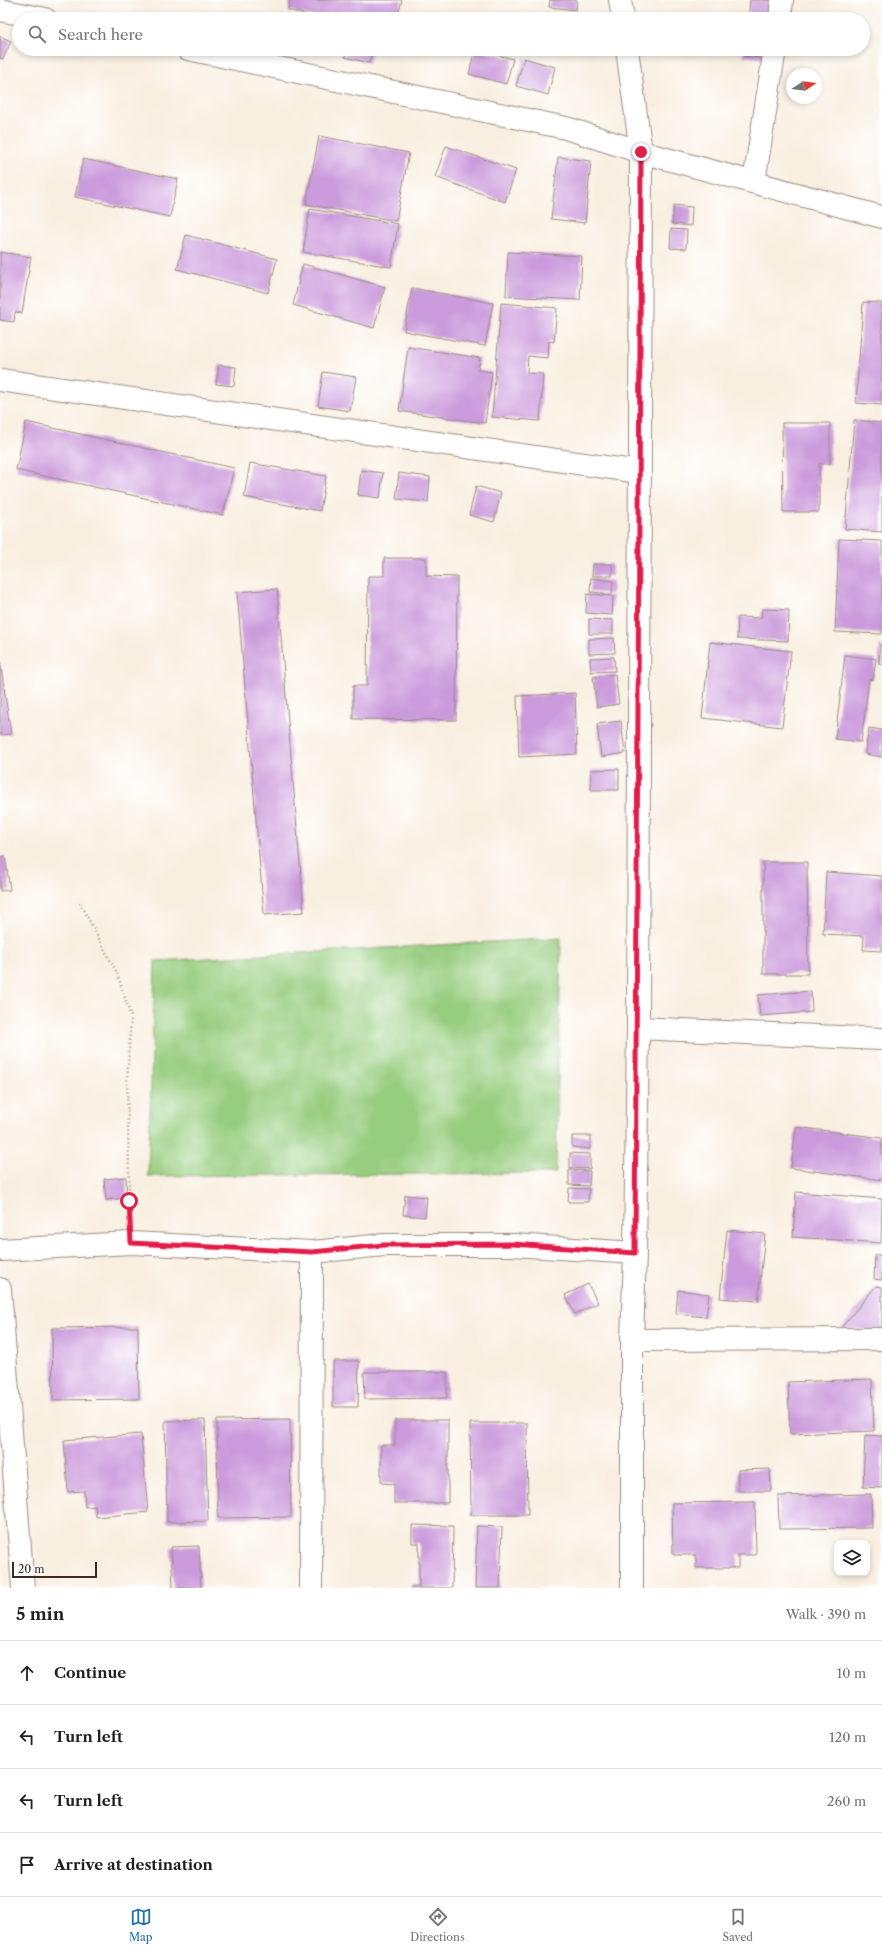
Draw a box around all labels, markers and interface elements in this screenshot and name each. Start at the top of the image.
search box [12,12,870,56]
icon: search [26,23,48,45]
text: Search here [58,25,143,44]
north arrow [786,68,822,104]
route end [632,143,650,161]
route start [120,1192,138,1210]
map controls [834,1540,870,1576]
button: layers [834,1540,870,1576]
scale bar [12,1560,97,1579]
text: 20 m [18,1562,44,1576]
text: 5 min [16,1604,64,1624]
text: Walk · 390 m [786,1606,866,1622]
icon: ahead [16,1662,38,1684]
text: Continue [54,1663,126,1682]
text: 10 m [837,1665,866,1681]
icon: left [16,1726,38,1748]
text: Turn left [54,1727,123,1746]
text: 120 m [829,1729,866,1745]
icon: left [16,1790,38,1812]
text: Turn left [54,1791,123,1810]
text: 260 m [827,1793,866,1809]
icon: arrive [16,1854,38,1876]
text: Arrive at destination [54,1855,213,1874]
tab: Map [129,1906,153,1944]
tab: Directions [410,1906,465,1944]
tab: Saved [723,1906,753,1944]

